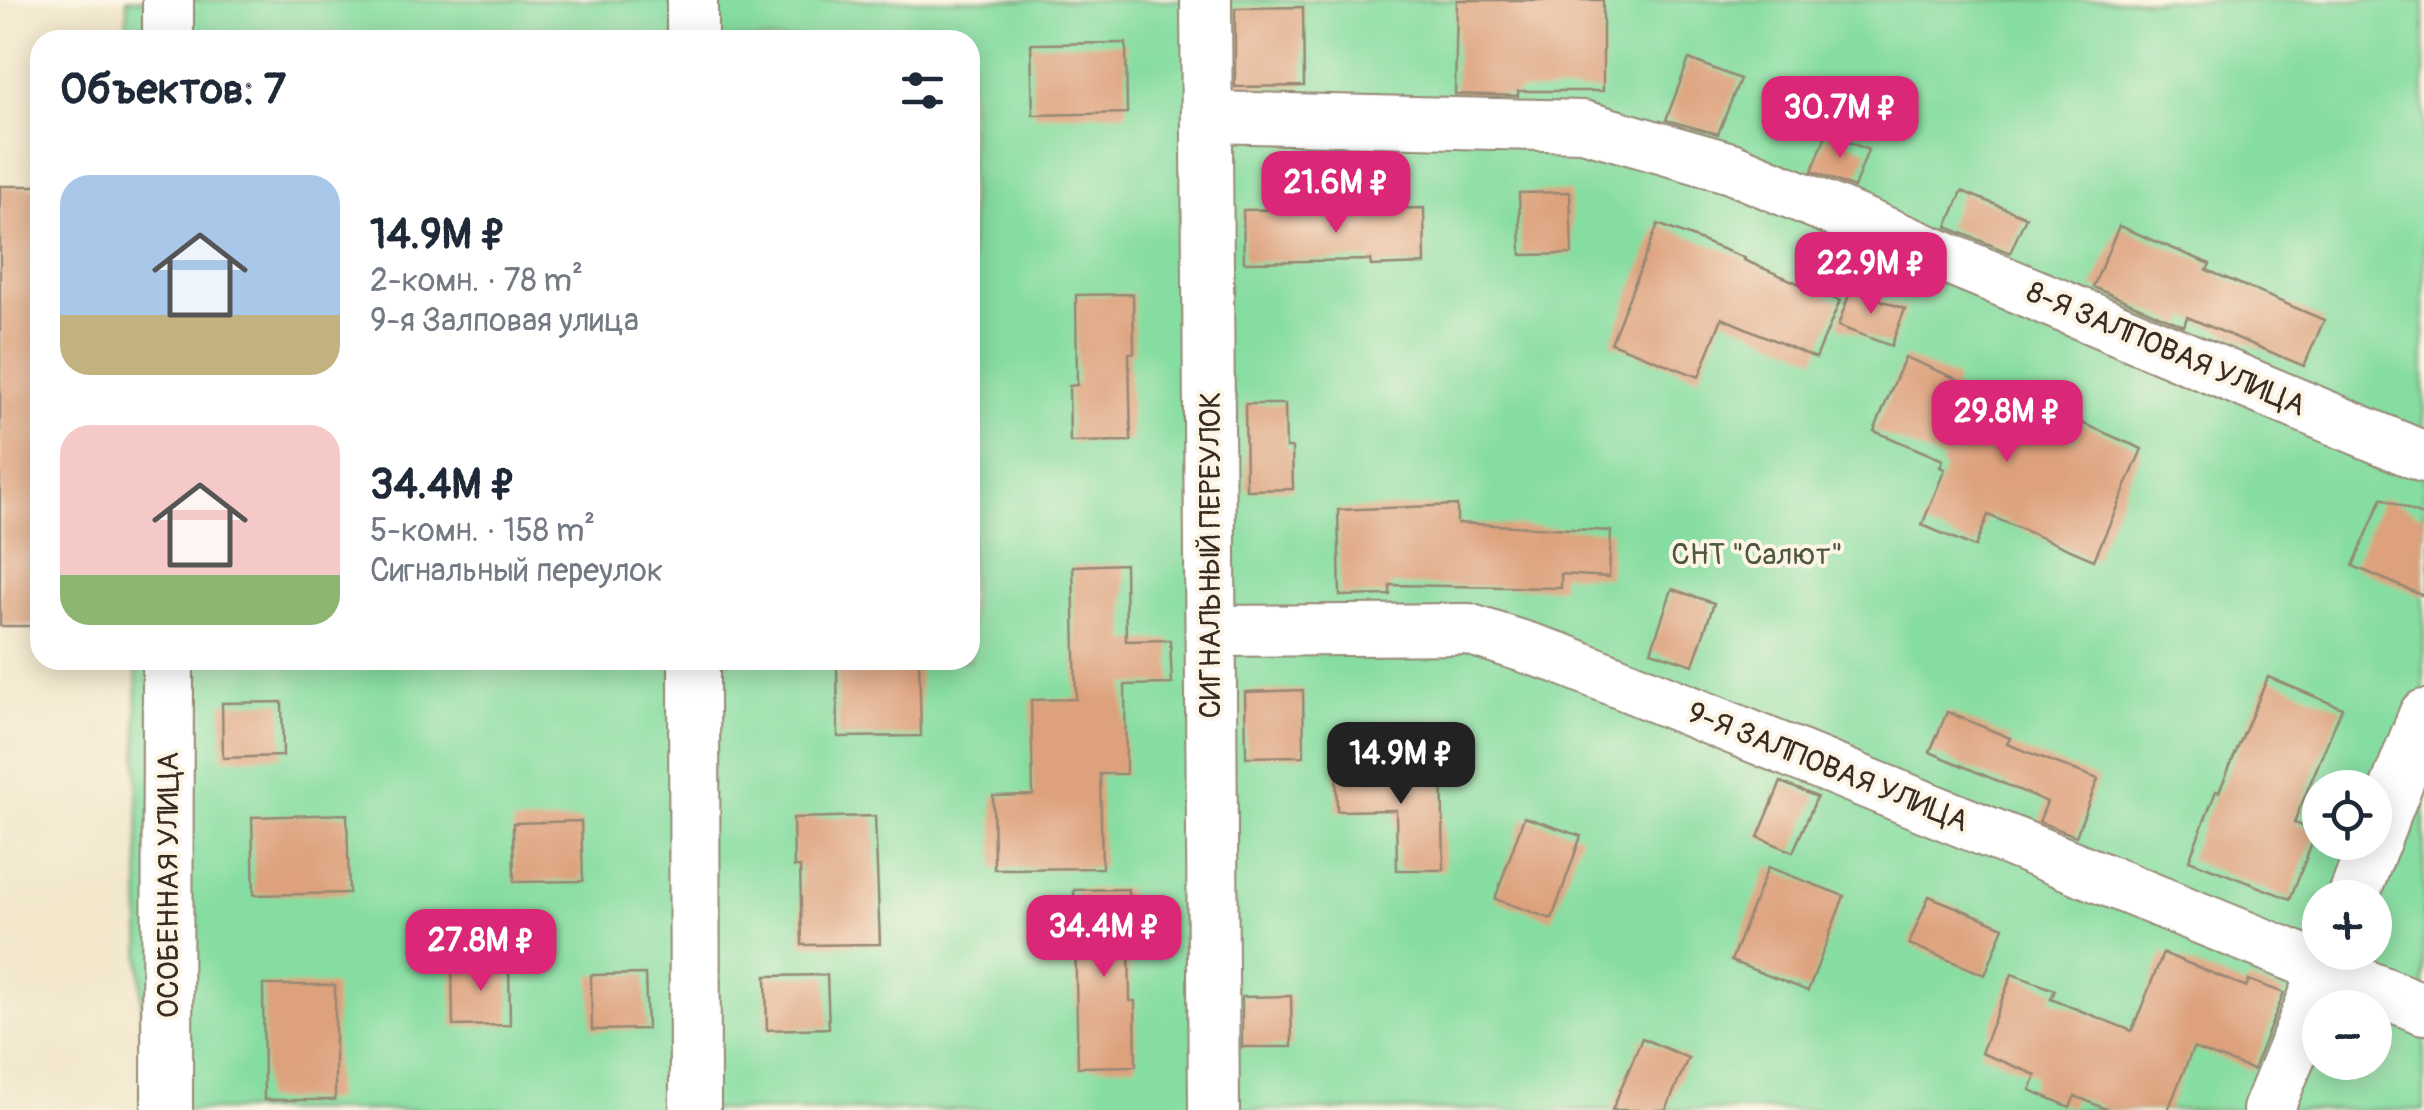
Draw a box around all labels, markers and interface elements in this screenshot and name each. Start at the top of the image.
icon: filters [895,63,950,118]
text: Объектов: 7 [60,64,286,116]
pin: 30.7M ₽ [1748,76,1932,161]
text: 30.7M ₽ [1784,88,1896,128]
pin: 21.6M ₽ [1244,151,1428,236]
text: 21.6M ₽ [1283,163,1389,203]
text: 14.9M ₽ [370,209,506,261]
icon: home [140,215,260,335]
pin: 22.9M ₽ [1779,232,1963,317]
text: 22.9M ₽ [1817,244,1925,284]
text: 2-комн. · 78 m² [370,261,583,301]
street label: 8-Я ЗАЛПОВАЯ УЛИЦА [2021,273,2311,425]
text: 9-я Залповая улица [370,301,639,341]
pin: 29.8M ₽ [1915,380,2099,465]
street label: СИГНАЛЬНЫЙ ПЕРЕУЛОК [1192,392,1229,718]
text: 29.8M ₽ [1954,392,2060,432]
text: 34.4M ₽ [370,459,516,511]
icon: home [140,465,260,585]
text: 5-комн. · 158 m² [370,511,595,551]
park label: СНТ "Салют" [1671,536,1843,573]
text: Сигнальный переулок [370,551,663,591]
street label: 9-Я ЗАЛПОВАЯ УЛИЦА [1682,694,1974,840]
pin: 14.9M ₽ [1309,722,1493,807]
text: 14.9M ₽ [1349,734,1453,774]
street label: ОСОБЕННАЯ УЛИЦА [150,752,187,1018]
map controls [2302,770,2392,1080]
button: locate [2302,770,2392,860]
button: + [2302,880,2392,970]
pin: 34.4M ₽ [1012,895,1196,980]
text: 34.4M ₽ [1048,907,1160,947]
pin: 27.8M ₽ [389,909,573,994]
text: 27.8M ₽ [427,921,535,961]
button: − [2302,990,2392,1080]

